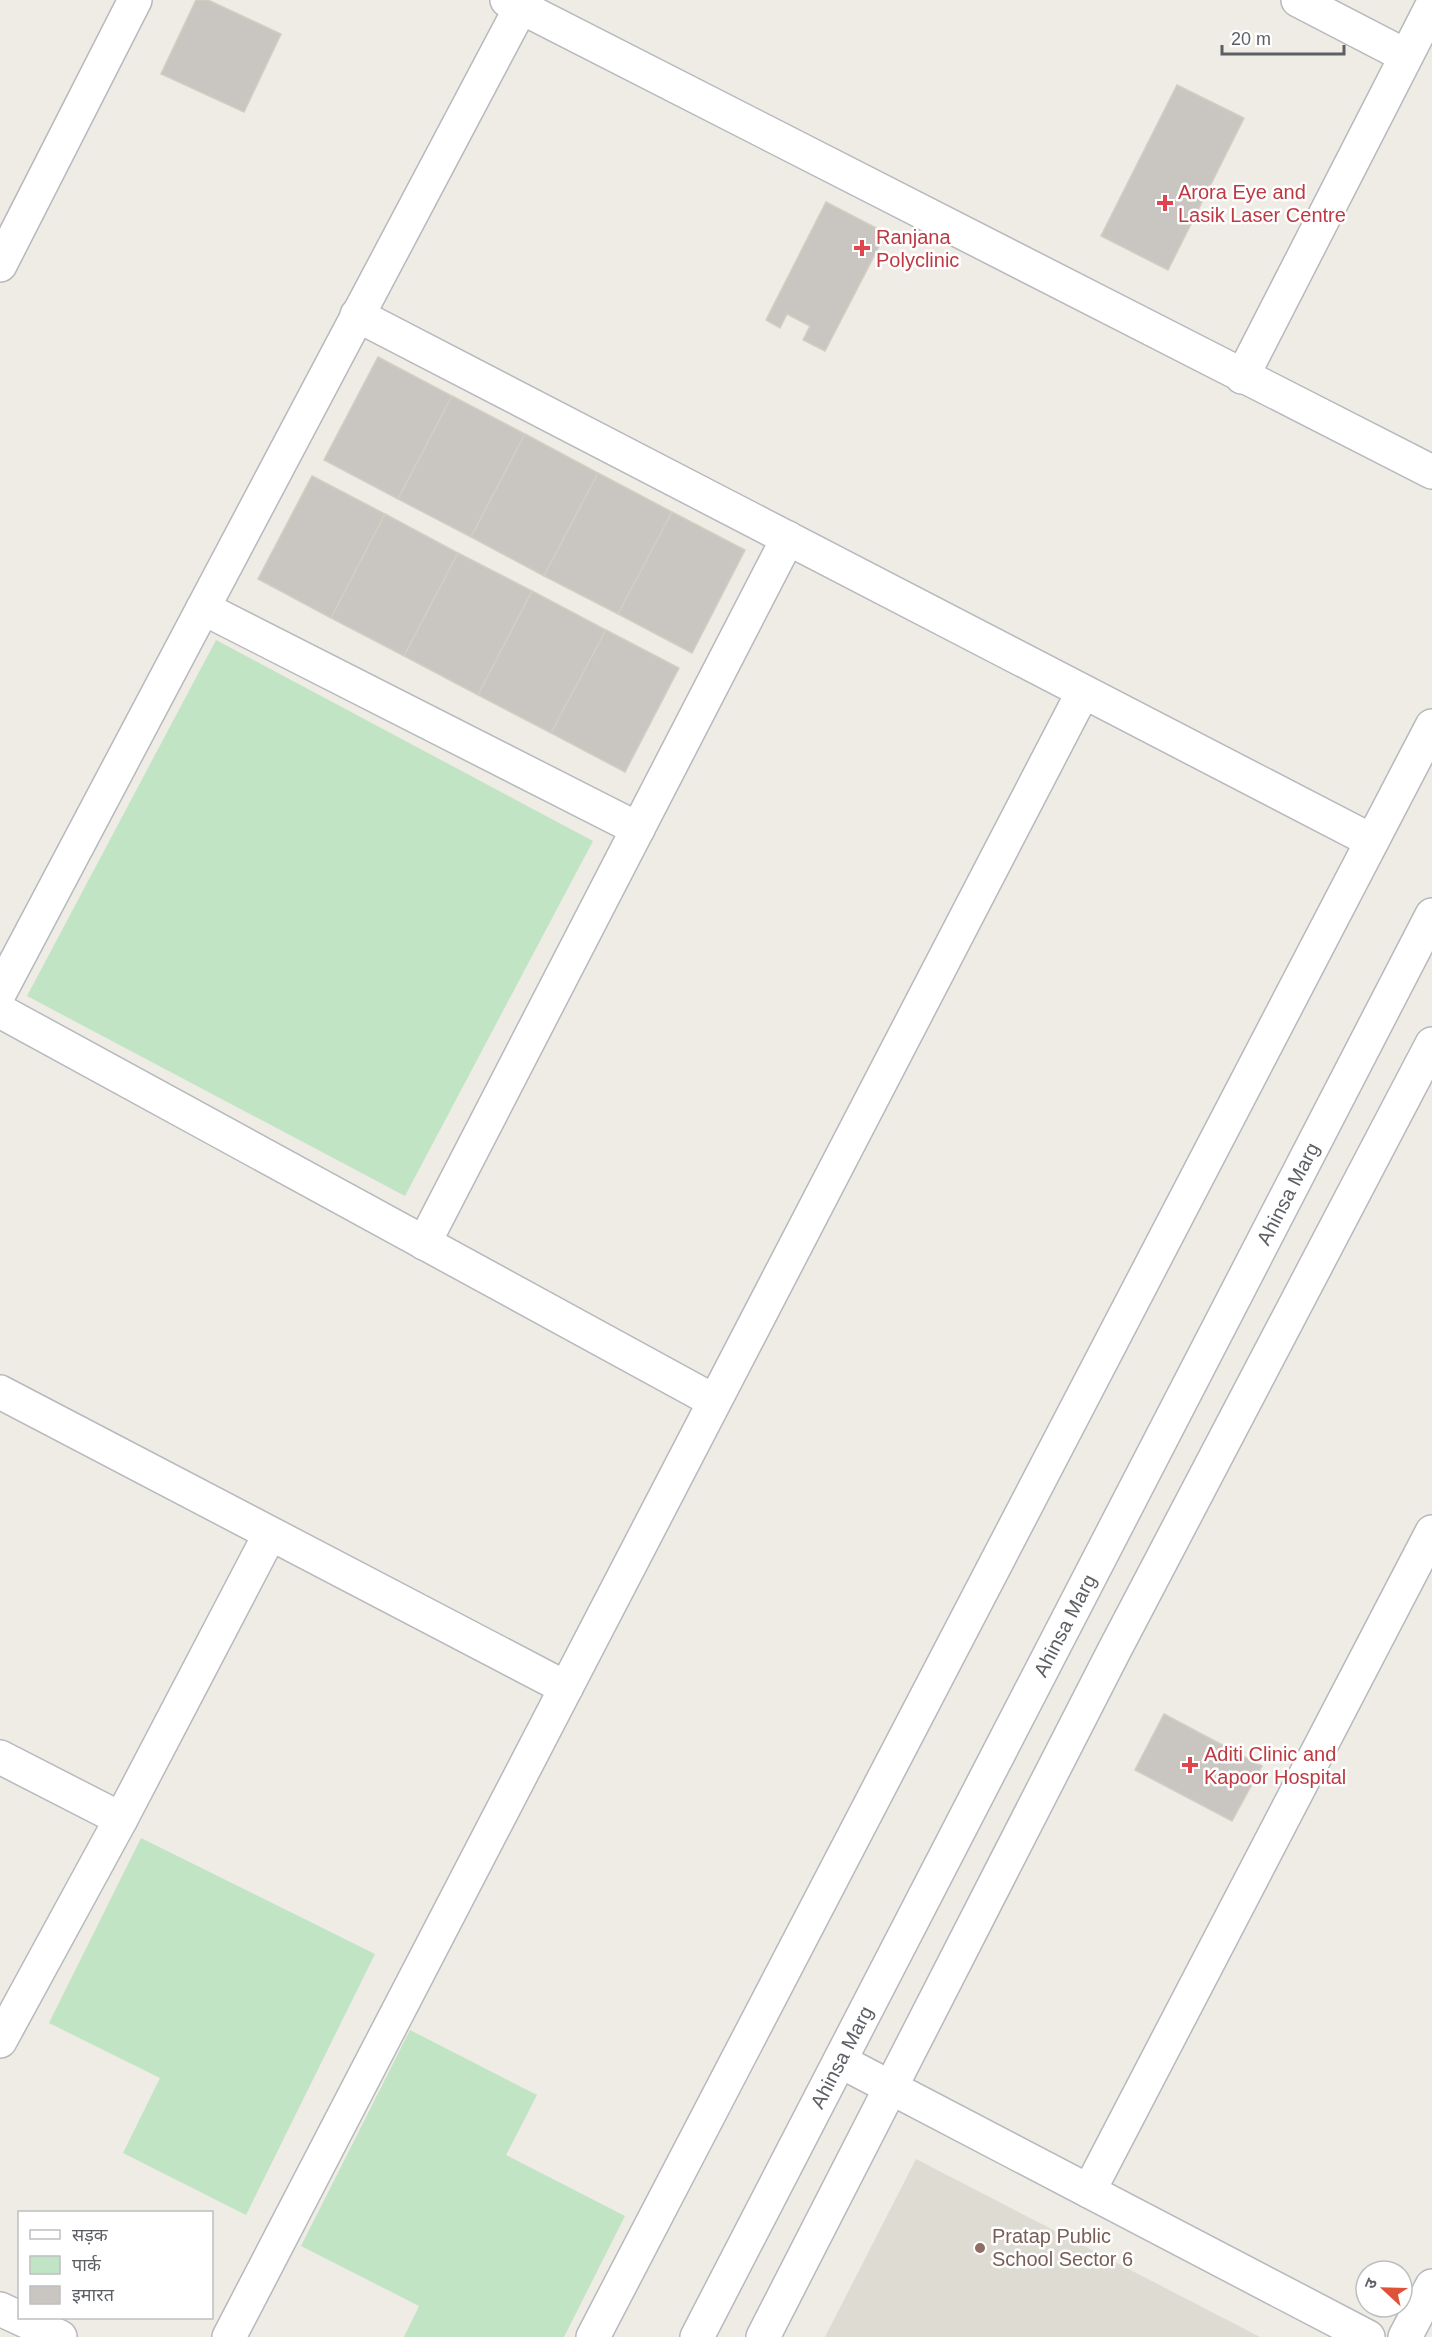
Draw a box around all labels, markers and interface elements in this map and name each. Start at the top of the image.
scale bar [1222,18,1344,56]
text: 20 m [1231,29,1271,49]
place label: Arora Eye and Lasik Laser Centre [1178,181,1346,226]
marker: Arora Eye and Lasik Laser Centre [1156,194,1174,212]
place label: Ranjana Polyclinic [876,226,959,271]
marker: Ranjana Polyclinic [853,239,871,257]
street label: Ahinsa Marg [1252,1139,1324,1249]
street label: Ahinsa Marg [1029,1570,1100,1680]
place label: Aditi Clinic and Kapoor Hospital [1204,1743,1346,1788]
marker: Aditi Clinic and Kapoor Hospital [1181,1756,1199,1774]
street label: Ahinsa Marg [806,2002,877,2112]
legend [18,2211,213,2319]
text: सड़क [72,2225,109,2245]
place label: Pratap Public School Sector 6 [992,2225,1133,2270]
marker: Pratap Public School Sector 6 [973,2241,987,2255]
text: पार्क [72,2254,102,2275]
north arrow [1354,2259,1414,2319]
text: उ [1361,2275,1380,2291]
text: इमारत [72,2285,115,2305]

